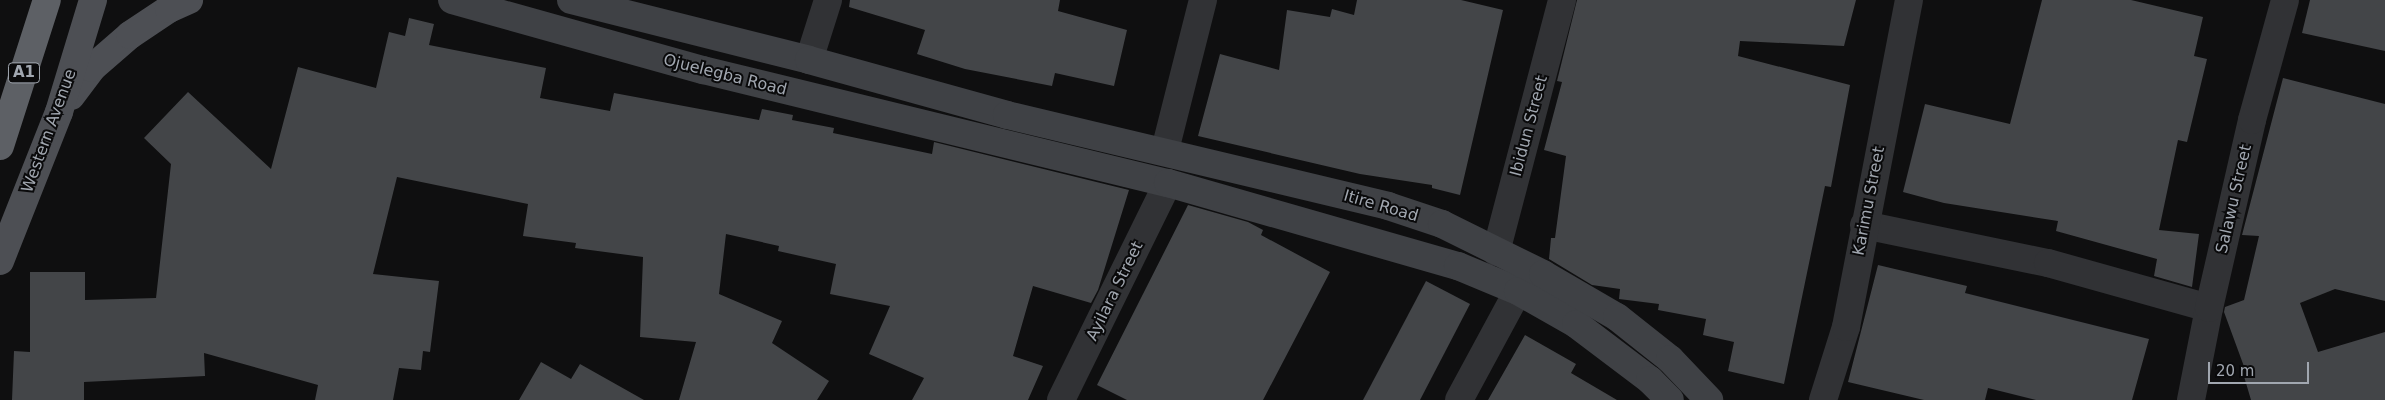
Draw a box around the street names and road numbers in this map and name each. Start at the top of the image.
street label: Ojuelegba Road [661,50,789,100]
road number: A1 [8,60,40,86]
street label: Western Avenue [18,67,80,195]
street label: Ibidun Street [1506,74,1552,178]
street label: Salawu Street [2212,143,2256,255]
street label: Karimu Street [1849,145,1889,257]
street label: Itire Road [1341,186,1421,226]
street label: Ayilara Street [1083,238,1147,344]

